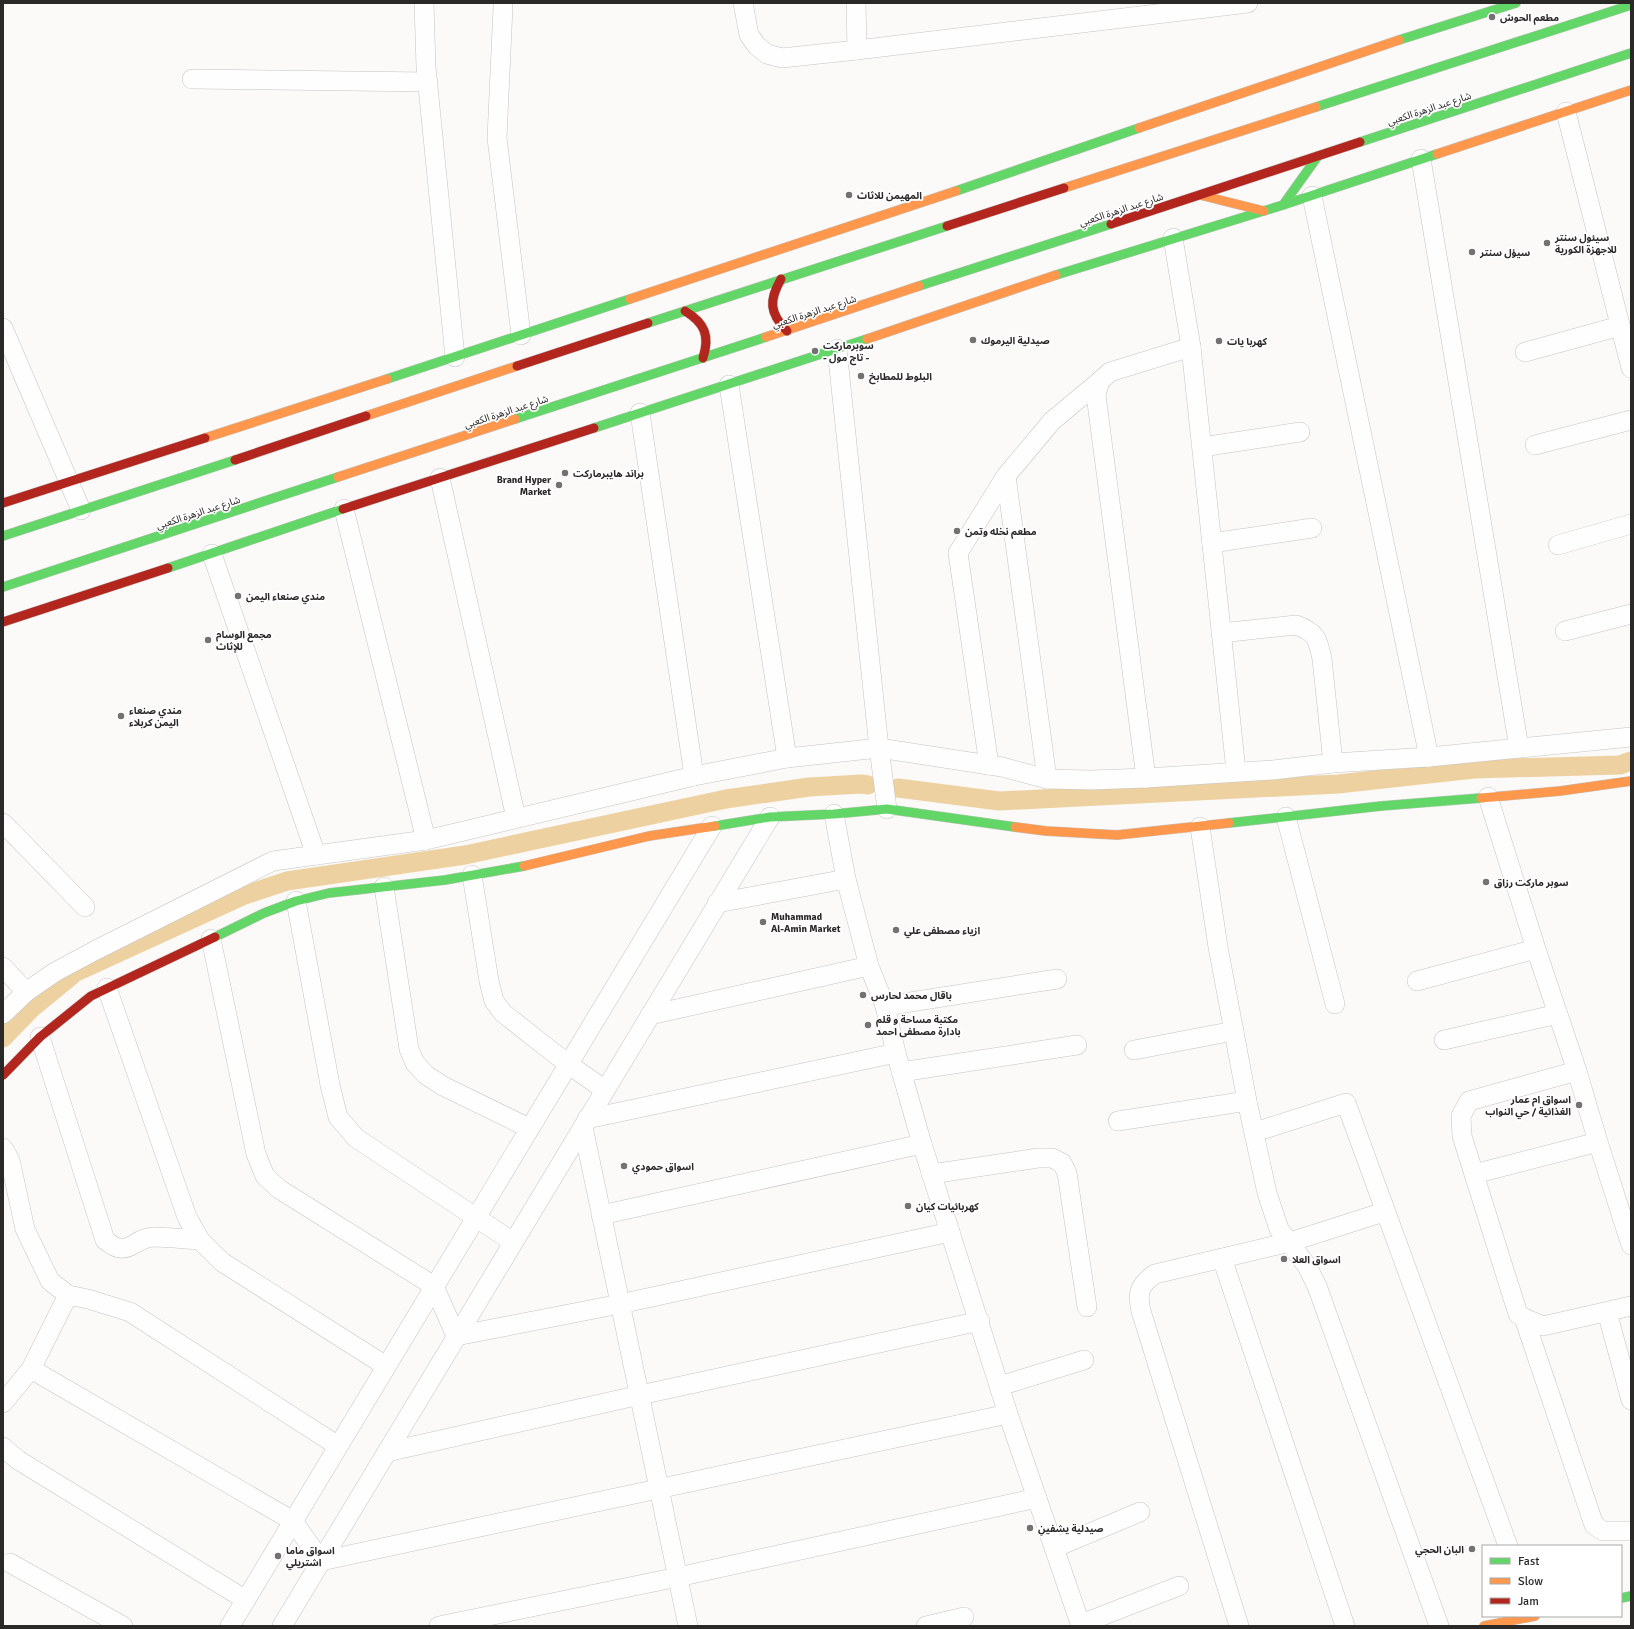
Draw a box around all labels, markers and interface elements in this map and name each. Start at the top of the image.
marker: مطعم الحوش [1487,12,1497,22]
place label: مطعم الحوش [1500,12,1559,25]
street label: شارع عبد الزهرة الكعبي [1386,90,1473,129]
marker: المهيمن للاثاث [844,190,854,200]
place label: المهيمن للاثاث [857,190,922,202]
street label: شارع عبد الزهرة الكعبي [1078,191,1165,230]
place label: سيئول سنتر للاجهزة الكورية [1554,232,1617,256]
marker: سيئول سنتر للاجهزة الكورية [1542,238,1552,248]
marker: سيؤل سنتر [1467,247,1477,257]
place label: سيؤل سنتر [1479,247,1530,259]
street label: شارع عبد الزهرة الكعبي [771,293,858,332]
marker: صيدلية اليرموك [968,335,978,345]
place label: صيدلية اليرموك [981,335,1050,347]
marker: كهربا يات [1214,336,1224,346]
place label: كهربا يات [1227,336,1267,348]
place label: سوبرماركت - تاج مول - [823,340,874,366]
marker: سوبرماركت - تاج مول - [810,346,820,356]
marker: البلوط للمطابخ [856,371,866,381]
place label: البلوط للمطابخ [869,371,932,385]
street label: شارع عبد الزهرة الكعبي [463,393,550,432]
marker: براند هايبرماركت [560,468,570,478]
place label: براند هايبرماركت [573,468,644,480]
place label: Brand Hyper Market [497,474,551,498]
marker: Brand Hyper Market [554,480,564,490]
street label: شارع عبد الزهرة الكعبي [155,494,242,533]
marker: مطعم نخله وتمن [952,526,962,536]
place label: مطعم نخله وتمن [965,526,1037,539]
marker: مندي صنعاء اليمن [233,591,243,601]
place label: مندي صنعاء اليمن [246,591,325,605]
place label: مجمع الوسام للإثاث [216,629,272,653]
marker: مجمع الوسام للإثاث [203,635,213,645]
place label: مندي صنعاء اليمن كربلاء [129,705,182,729]
marker: مندي صنعاء اليمن كربلاء [116,711,126,721]
marker: سوبر ماركت رزاق [1481,877,1491,887]
place label: سوبر ماركت رزاق [1494,877,1568,889]
place label: Muhammad Al-Amin Market [771,911,841,935]
marker: Muhammad Al-Amin Market [758,917,768,927]
marker: ازياء مصطفى علي [891,925,901,935]
place label: ازياء مصطفى علي [904,925,980,939]
marker: باقال محمد لحارس [858,990,868,1000]
place label: باقال محمد لحارس [871,990,952,1002]
place label: مكتبة مساحة و قلم بادارة مصطفى احمد [876,1014,961,1038]
marker: مكتبة مساحة و قلم بادارة مصطفى احمد [863,1020,873,1030]
place label: اسواق ام عمار الغذائية / حي النواب [1485,1094,1571,1120]
marker: اسواق ام عمار الغذائية / حي النواب [1574,1100,1584,1110]
marker: اسواق حمودي [619,1161,629,1171]
place label: اسواق حمودي [632,1161,694,1175]
marker: كهربائيات كيان [903,1201,913,1211]
place label: كهربائيات كيان [916,1201,979,1213]
marker: اسواق العلا [1279,1254,1289,1264]
place label: اسواق العلا [1292,1254,1341,1266]
marker: صيدلية يشفينِ [1025,1523,1035,1533]
place label: صيدلية يشفينِ [1038,1523,1104,1536]
place label: البان الحجي [1415,1544,1464,1558]
marker: البان الحجي [1467,1544,1477,1554]
place label: اسواق ماما اشتريلي [286,1545,335,1571]
legend [1482,1545,1622,1617]
marker: اسواق ماما اشتريلي [273,1551,283,1561]
text: Fast [1518,1554,1539,1569]
text: Slow [1518,1574,1543,1589]
text: Jam [1518,1594,1539,1609]

